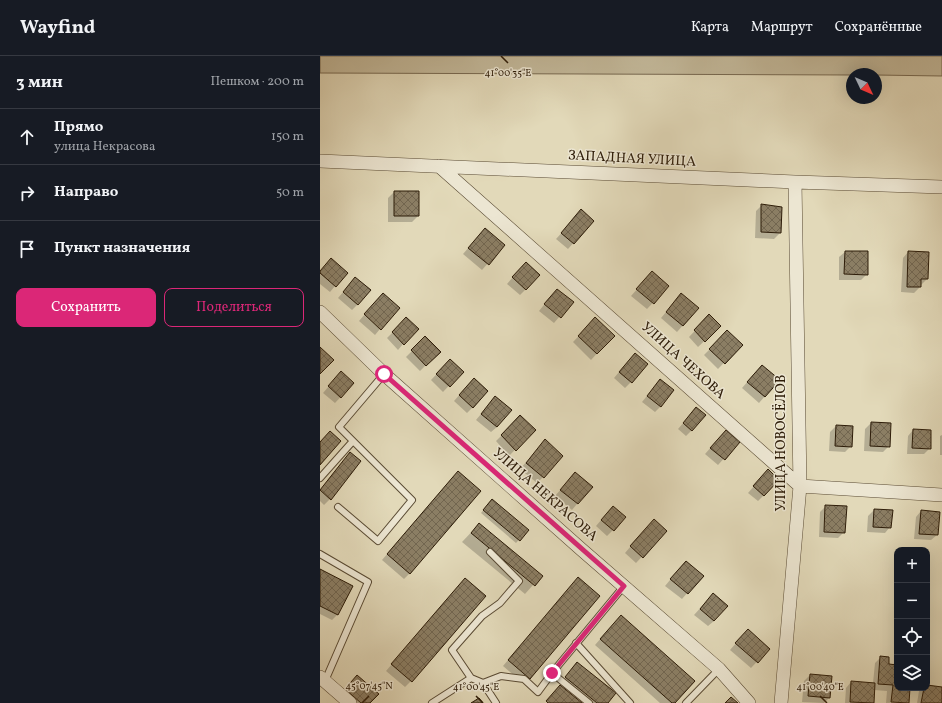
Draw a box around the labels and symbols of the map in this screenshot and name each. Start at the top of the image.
text: 41°00'35"E [485,66,531,80]
north arrow [846,68,882,104]
street label: ЗАПАДНАЯ УЛИЦА [567,146,697,172]
street label: УЛИЦА ЧЕХОВА [637,318,729,404]
route start [375,365,393,383]
street label: УЛИЦА НОВОСЁЛОВ [772,375,791,511]
street label: УЛИЦА НЕКРАСОВА [488,444,602,546]
route end [543,664,561,682]
text: 45°07'45"N [345,679,393,693]
text: 41°00'45"E [453,680,499,694]
text: 41°00'40"E [796,680,844,694]

